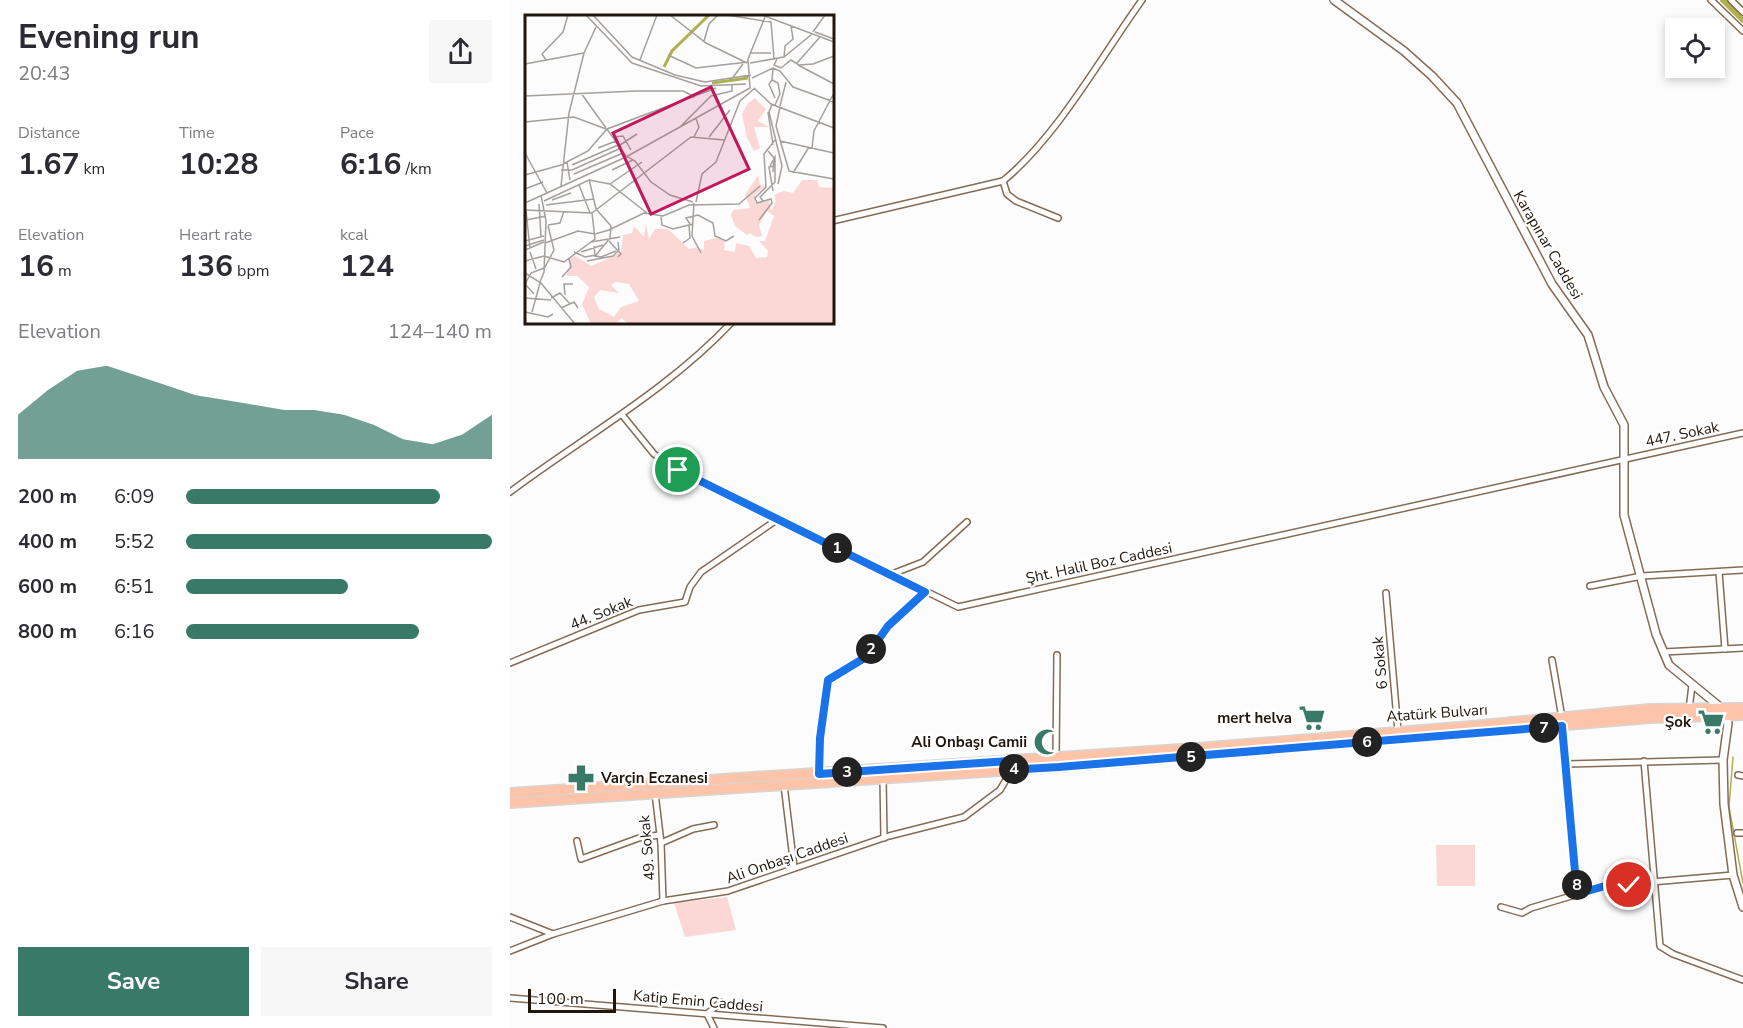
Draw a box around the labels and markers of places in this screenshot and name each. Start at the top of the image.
pin [652,444,703,495]
pin: 1 [822,533,852,563]
pin: 2 [856,634,886,664]
supermarket icon: mert helva [1297,703,1327,733]
supermarket icon: Şok [1696,707,1726,737]
place label: mert helva [1217,708,1292,728]
place label: Şok [1665,712,1692,732]
pin: 7 [1529,713,1559,743]
mosque icon: Ali Onbaşı Camii [1032,727,1062,757]
pin: 6 [1352,727,1382,757]
place label: Ali Onbaşı Camii [911,732,1027,752]
pin: 5 [1176,742,1206,772]
pin: 4 [999,754,1029,784]
pin: 3 [832,757,862,787]
pharmacy icon: Varçin Eczanesi [566,763,596,793]
place label: Varçin Eczanesi [600,768,708,788]
pin [1603,859,1654,910]
pin: 8 [1562,870,1592,900]

